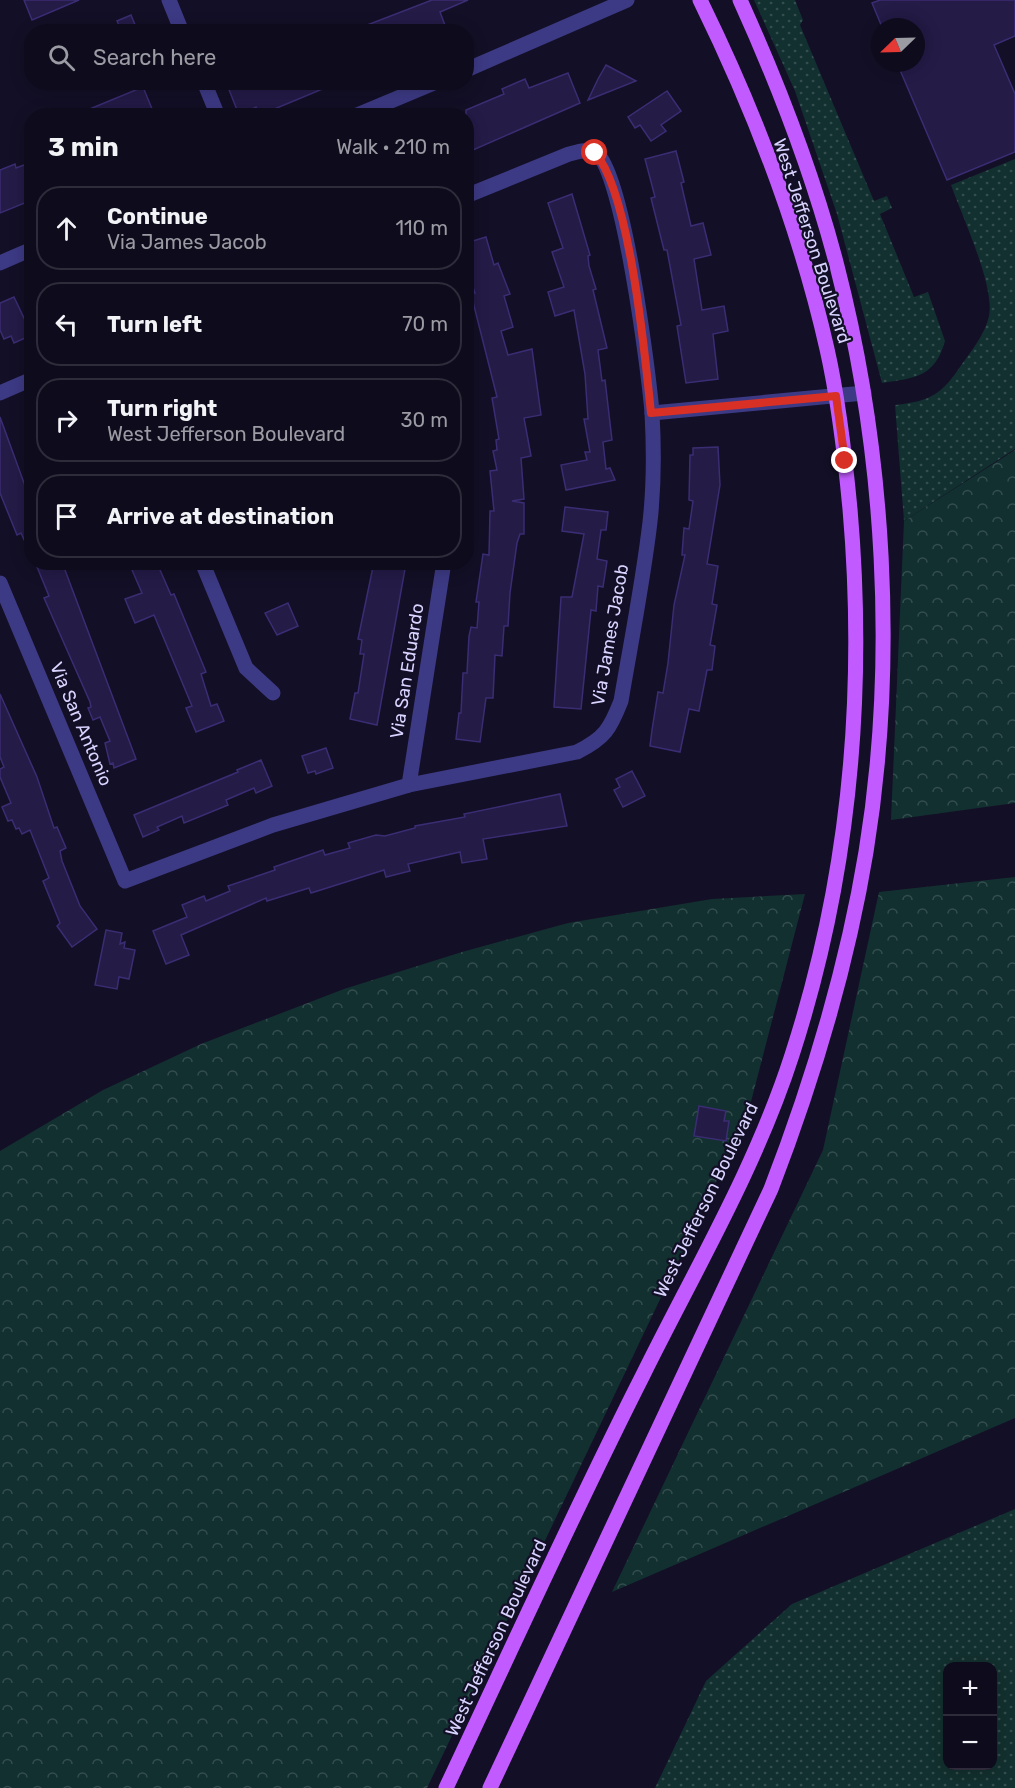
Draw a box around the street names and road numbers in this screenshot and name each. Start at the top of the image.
street label: West Jefferson Boulevard [768,136,856,346]
street label: Via James Jacob [587,562,633,708]
street label: Via San Eduardo [385,602,429,740]
street label: Via San Antonio [45,659,117,789]
street label: West Jefferson Boulevard [649,1099,763,1301]
street label: West Jefferson Boulevard [441,1536,551,1740]

